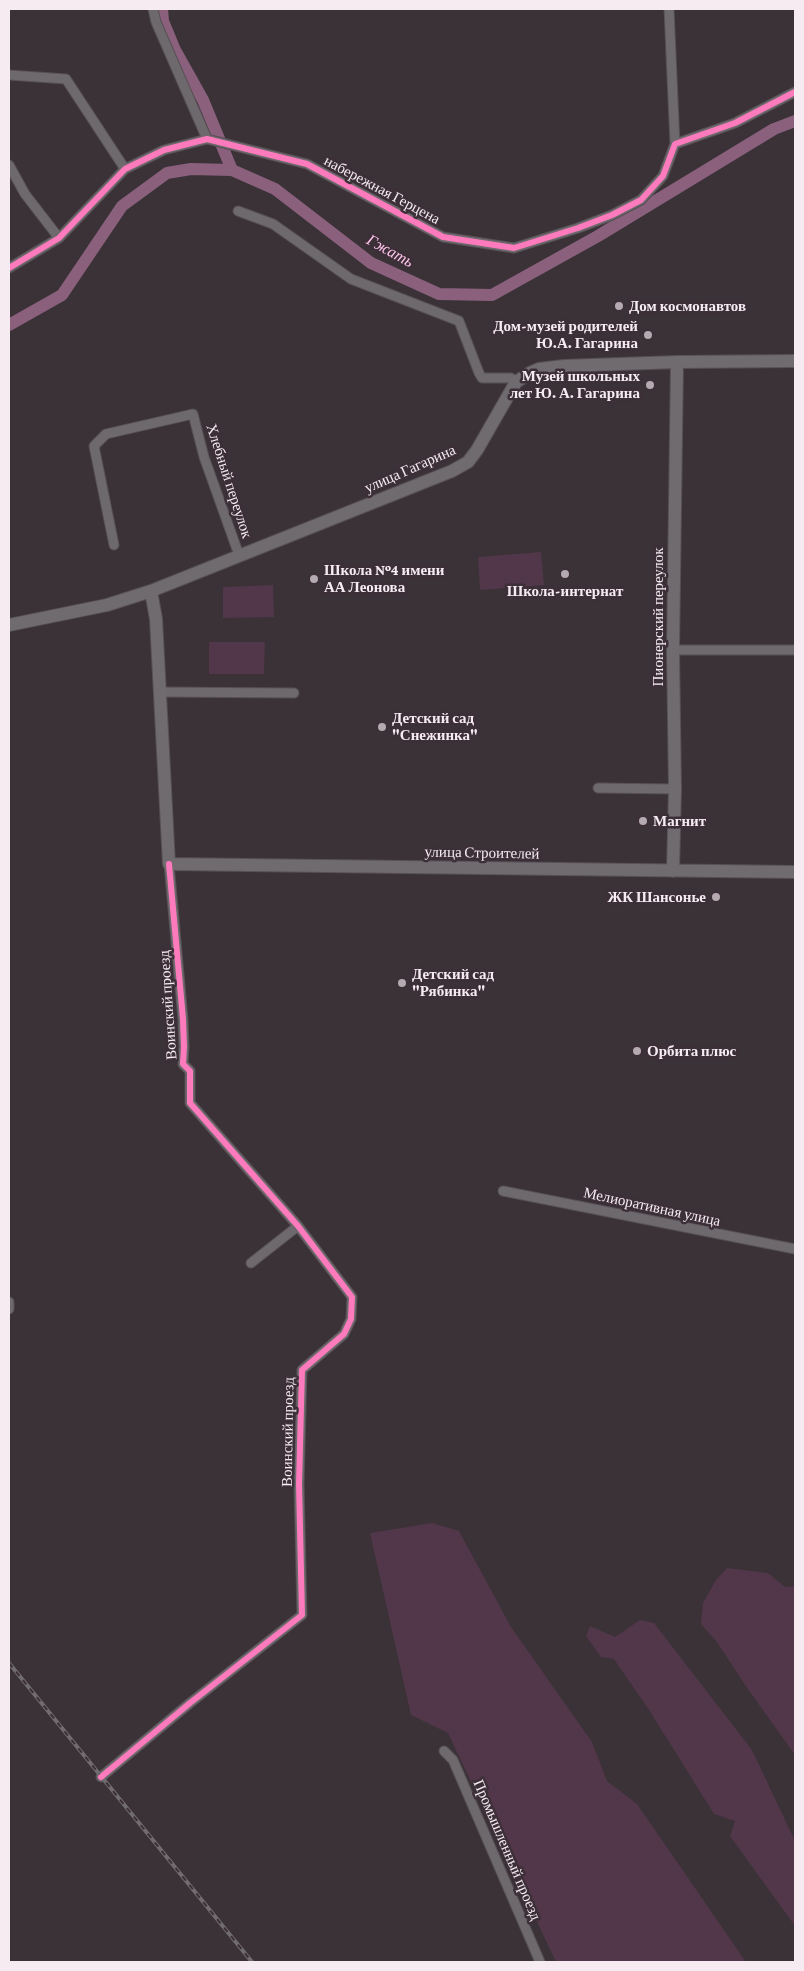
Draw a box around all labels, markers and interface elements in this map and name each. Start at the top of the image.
street label: набережная Герцена [321,152,443,228]
water label: Гжать [363,230,417,272]
place label: Дом космонавтов [629,297,746,315]
marker: Дом космонавтов [613,300,625,312]
place label: Дом-музей родителей Ю.А. Гагарина [493,317,638,352]
marker: Дом-музей родителей Ю.А. Гагарина [642,329,654,341]
place label: Музей школьных лет Ю. А. Гагарина [510,367,640,402]
marker: Музей школьных лет Ю. А. Гагарина [644,379,656,391]
street label: Хлебный переулок [202,422,256,540]
street label: улица Гагарина [362,441,458,497]
street label: Пионерский переулок [649,548,667,686]
place label: Школа №4 имени АА Леонова [324,561,444,596]
marker: Школа-интернат [559,568,571,580]
marker: Школа №4 имени АА Леонова [308,573,320,585]
place label: Школа-интернат [507,582,623,600]
place label: Детский сад "Снежинка" [392,709,478,744]
marker: Детский сад "Снежинка" [376,721,388,733]
place label: Магнит [653,812,706,830]
marker: Магнит [637,815,649,827]
street label: улица Строителей [424,843,540,863]
place label: ЖК Шансонье [607,888,706,906]
marker: ЖК Шансонье [710,891,722,903]
street label: Воинский проезд [155,950,181,1060]
place label: Детский сад "Рябинка" [412,965,494,1000]
marker: Детский сад "Рябинка" [396,977,408,989]
place label: Орбита плюс [647,1042,736,1060]
marker: Орбита плюс [631,1045,643,1057]
street label: Мелиоративная улица [582,1184,722,1230]
street label: Воинский проезд [278,1377,298,1487]
street label: Промышленный проезд [469,1777,545,1923]

